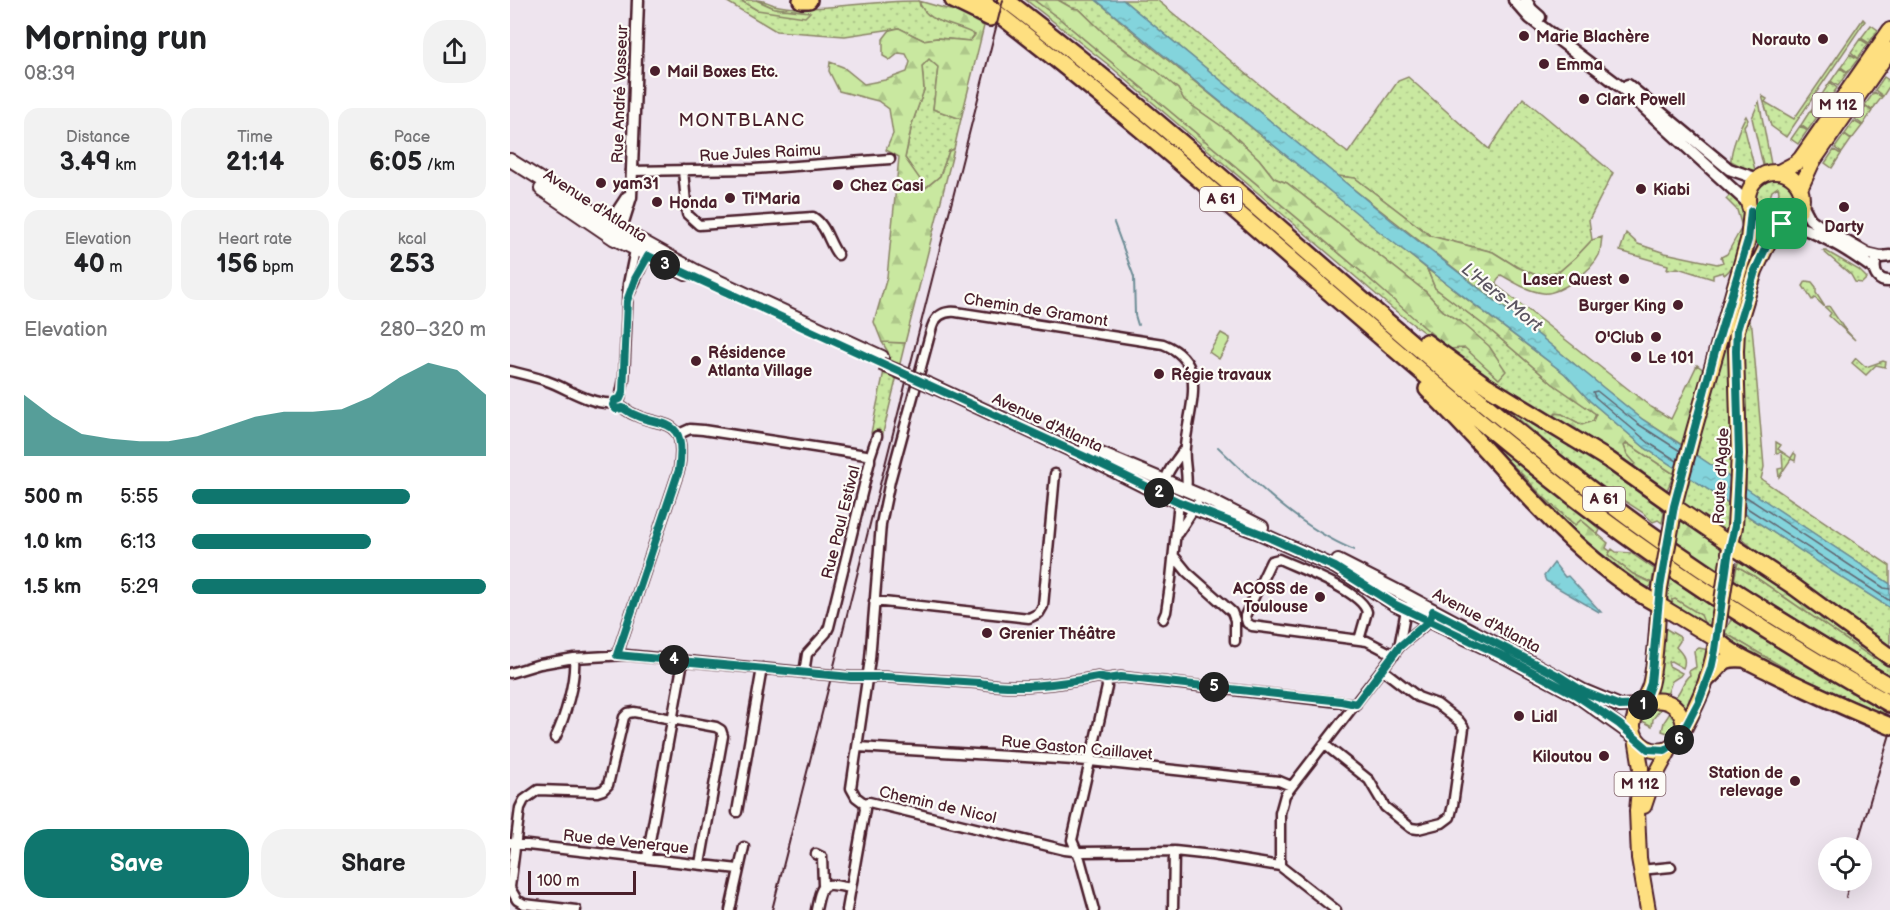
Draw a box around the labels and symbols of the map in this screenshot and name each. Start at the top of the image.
street label: Rue André Vasseur [609,24,632,164]
place label: Marie Blachère [1536,28,1649,47]
marker: Marie Blachère [1517,29,1531,43]
place label: Norauto [1751,31,1811,50]
marker: Norauto [1816,32,1830,46]
place label: Emma [1556,56,1603,75]
marker: Emma [1537,57,1551,71]
place label: Mail Boxes Etc. [667,63,779,82]
marker: Mail Boxes Etc. [648,64,662,78]
place label: Clark Powell [1596,91,1686,110]
marker: Clark Powell [1577,92,1591,106]
road number: M 112 [1812,93,1864,117]
district label: MONTBLANC [678,110,806,131]
street label: Rue Jules Raimu [699,141,821,166]
street label: Avenue d'Atlanta [540,166,650,247]
place label: yam31 [613,175,659,194]
marker: yam31 [594,176,608,190]
place label: Chez Casi [850,177,924,196]
marker: Chez Casi [831,178,845,192]
place label: Kiabi [1653,181,1690,200]
marker: Kiabi [1634,182,1648,196]
road number: A 61 [1200,187,1242,211]
place label: Ti'Maria [742,190,801,209]
marker: Ti'Maria [723,191,737,205]
place label: Honda [669,194,717,213]
marker: Honda [650,195,664,209]
pin [1756,198,1807,249]
marker: Darty [1837,200,1851,214]
place label: Darty [1824,218,1864,237]
pin: 3 [650,250,680,280]
water label: L'Hers-Mort [1457,259,1546,336]
place label: Laser Quest [1523,271,1613,290]
marker: Laser Quest [1617,272,1631,286]
street label: Chemin de Gramont [962,290,1109,331]
place label: Burger King [1578,297,1666,316]
marker: Burger King [1671,298,1685,312]
place label: O'Club [1595,329,1645,348]
marker: O'Club [1649,330,1663,344]
place label: Résidence Atlanta Village [707,344,812,381]
place label: Le 101 [1648,349,1694,368]
marker: Le 101 [1629,350,1643,364]
marker: Résidence Atlanta Village [689,354,703,368]
place label: Régie travaux [1171,366,1271,385]
marker: Régie travaux [1152,367,1166,381]
street label: Avenue d'Atlanta [989,389,1106,457]
street label: Route d'Agde [1709,427,1734,525]
street label: Rue Paul Estival [818,464,865,581]
pin: 2 [1144,478,1174,508]
road number: A 61 [1583,487,1625,511]
place label: ACOSS de Toulouse [1232,580,1308,617]
street label: Avenue d'Atlanta [1429,585,1544,658]
marker: ACOSS de Toulouse [1313,590,1327,604]
place label: Grenier Théâtre [999,625,1116,644]
marker: Grenier Théâtre [980,626,994,640]
pin: 4 [659,645,689,675]
pin: 5 [1199,672,1229,702]
pin: 1 [1628,690,1658,720]
place label: Lidl [1531,708,1558,727]
marker: Lidl [1512,709,1526,723]
pin: 6 [1664,725,1694,755]
street label: Rue Gaston Caillavet [1000,732,1154,765]
place label: Kiloutou [1532,748,1592,767]
marker: Kiloutou [1597,749,1611,763]
place label: Station de relevage [1709,764,1783,801]
road number: M 112 [1614,772,1666,796]
marker: Station de relevage [1788,774,1802,788]
street label: Chemin de Nicol [877,783,998,828]
street label: Rue de Venerque [562,826,690,859]
scale bar [528,868,636,896]

